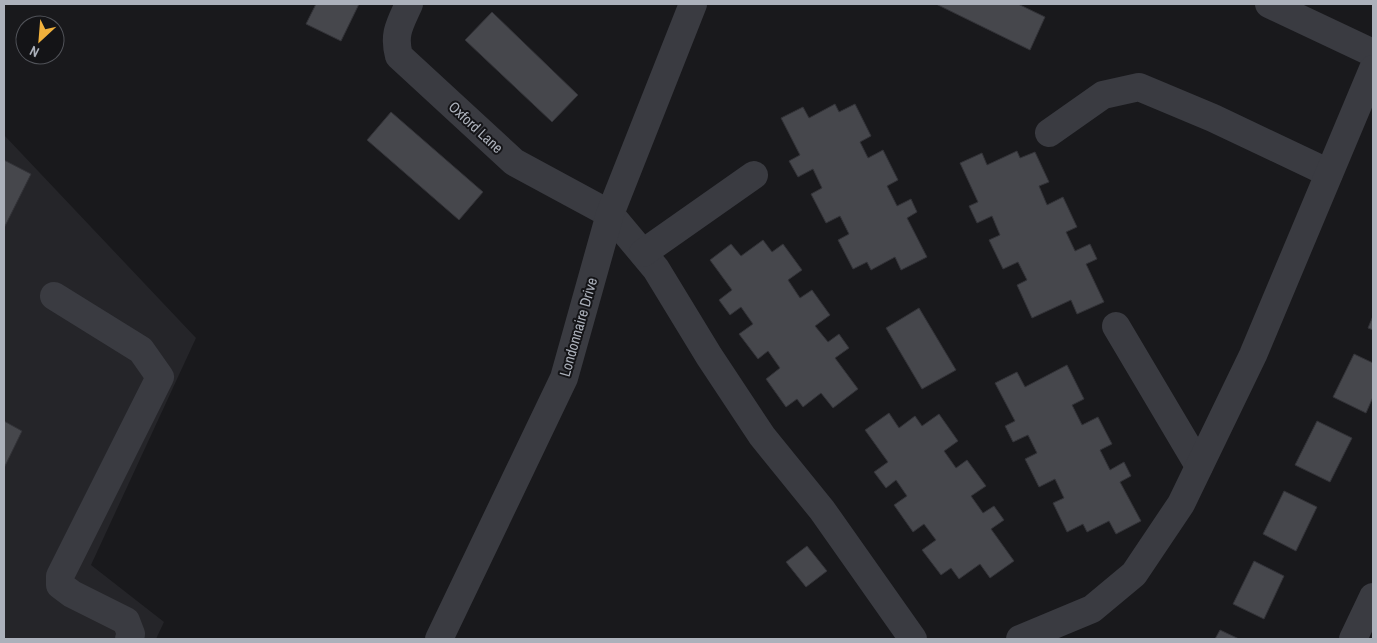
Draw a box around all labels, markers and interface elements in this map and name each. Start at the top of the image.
north arrow [15,15,65,65]
text: N [27,42,42,62]
street label: Oxford Lane [444,96,508,158]
street label: Londonnaire Drive [554,275,602,379]

